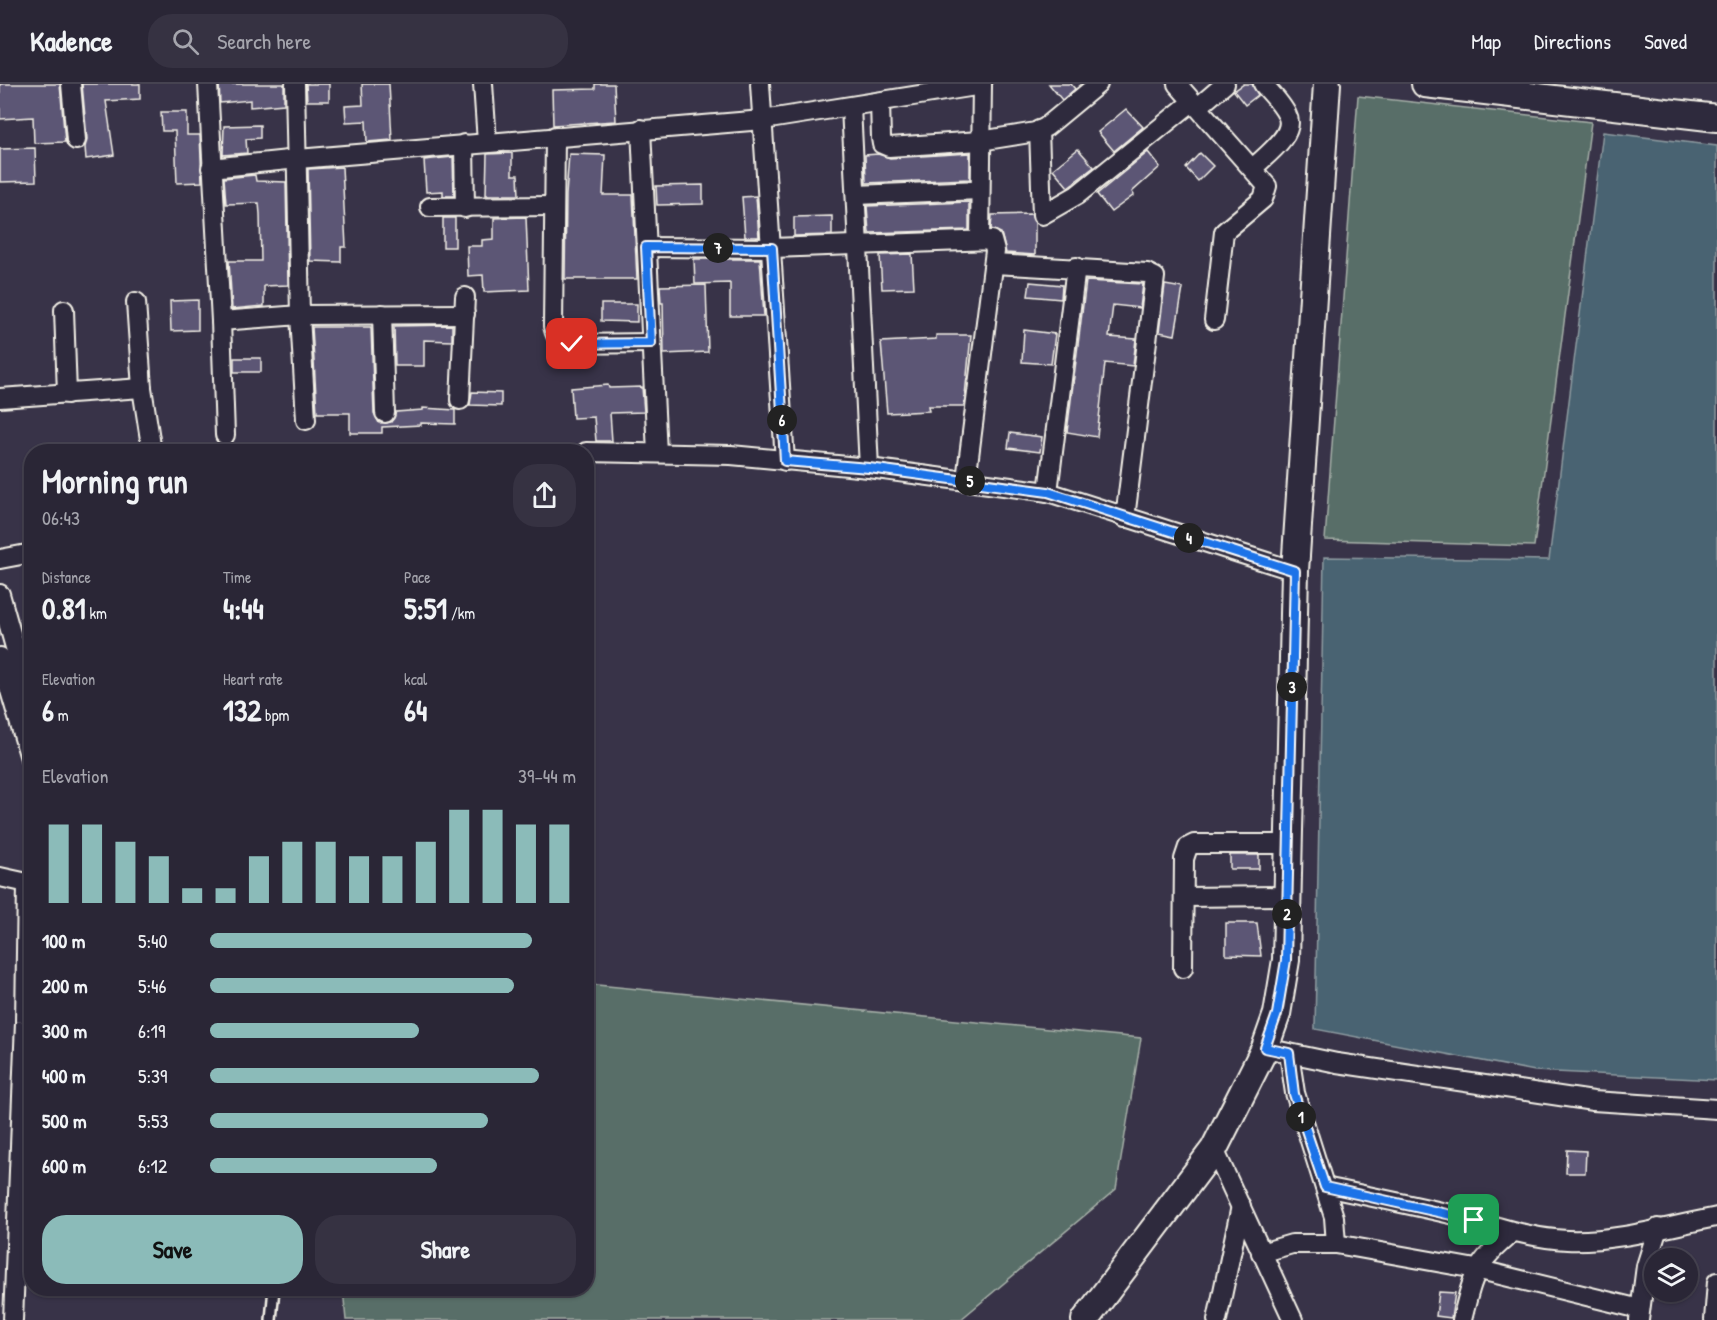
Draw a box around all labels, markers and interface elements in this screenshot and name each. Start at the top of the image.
search box [148,14,568,68]
text: Kadence [30,22,112,60]
icon: search [169,25,202,58]
text: Search here [217,26,311,56]
text: Map [1471,27,1501,56]
text: Directions [1534,27,1611,56]
text: Saved [1644,27,1687,56]
pin: 7 [703,233,733,263]
text: 7 [714,237,722,259]
pin [546,318,597,369]
icon: check [555,327,588,360]
pin: 6 [767,405,797,435]
text: 6 [779,409,785,431]
text: Morning run [42,459,188,503]
button: share [513,464,576,527]
pin: 5 [955,466,985,496]
text: 5 [967,470,973,492]
text: 06:43 [42,504,80,531]
pin: 4 [1174,523,1204,553]
text: 4 [1186,527,1192,549]
text: Distance [42,566,91,588]
text: Time [223,566,251,588]
text: Pace [404,566,431,588]
text: 0.81 [42,588,86,628]
text: 4:44 [223,588,264,628]
text: 5:51 [404,588,447,628]
text: km [86,602,107,624]
text: /km [447,602,475,624]
text: Elevation [42,668,95,690]
text: Heart rate [223,668,283,690]
text: kcal [404,668,427,690]
pin: 3 [1277,672,1307,702]
text: 3 [1288,676,1296,698]
text: 6 [42,690,54,730]
text: 132 [223,690,261,730]
text: 64 [404,690,427,730]
text: m [54,704,69,726]
text: bpm [261,704,289,726]
text: Elevation [42,762,108,789]
text: 39–44 m [518,762,576,789]
pin: 2 [1272,899,1302,929]
text: 2 [1283,903,1291,925]
text: 100 m [42,927,85,954]
text: 5:40 [138,927,168,954]
text: 200 m [42,972,87,999]
text: 5:46 [138,972,167,999]
text: 300 m [42,1017,87,1044]
text: 6:19 [138,1017,165,1044]
text: 400 m [42,1062,86,1089]
text: 5:39 [138,1062,167,1089]
pin: 1 [1286,1102,1316,1132]
text: 1 [1298,1106,1304,1128]
text: 500 m [42,1107,87,1134]
text: 5:53 [138,1107,169,1134]
text: 600 m [42,1152,86,1179]
text: 6:12 [138,1152,167,1179]
pin [1448,1194,1499,1245]
icon: arrive [1457,1203,1490,1236]
button: Save [42,1215,303,1284]
button: Share [315,1215,576,1284]
map controls [1644,1248,1698,1302]
button: layers [1644,1248,1698,1302]

